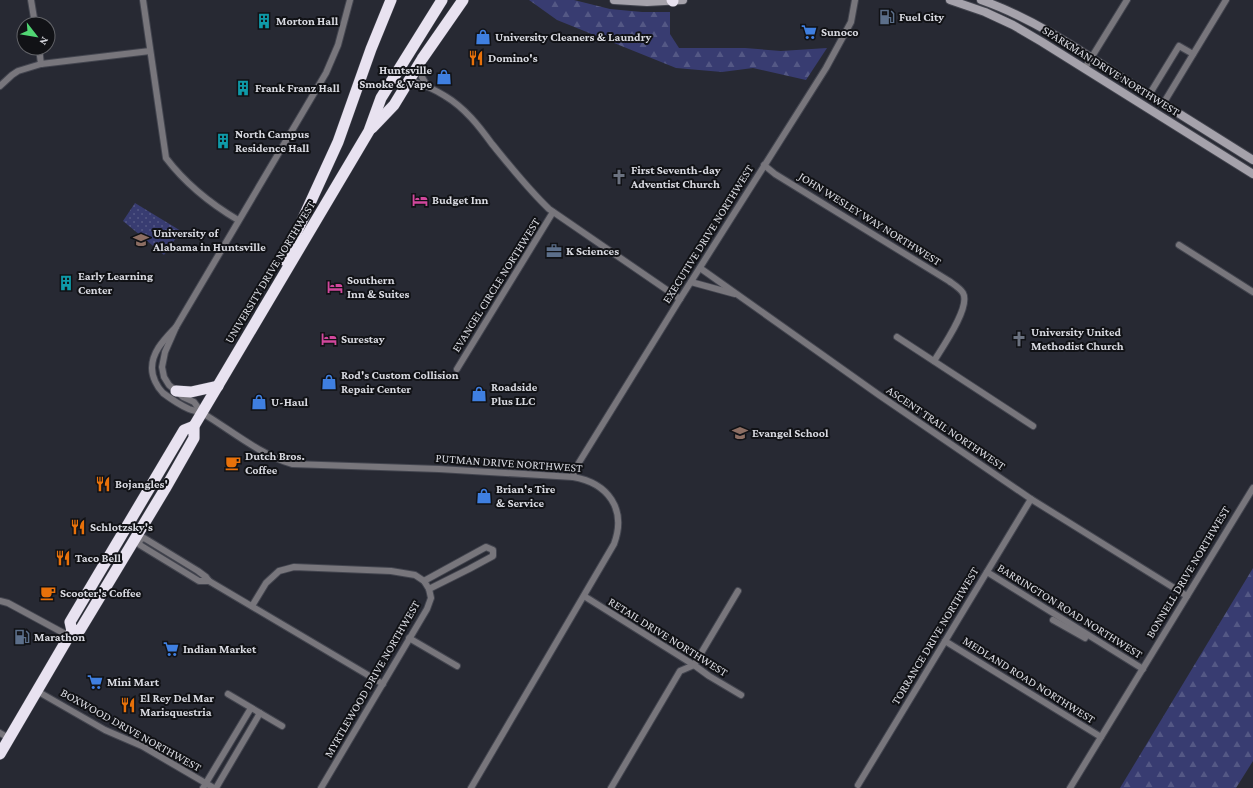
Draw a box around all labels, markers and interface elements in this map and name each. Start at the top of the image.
fuel station icon: Fuel City [878,8,896,26]
place label: Fuel City [899,10,944,24]
building icon: Morton Hall [255,12,273,30]
place label: Morton Hall [276,14,339,28]
north arrow [16,16,56,56]
supermarket icon: Sunoco [800,23,818,41]
street label: SPARKMAN DRIVE NORTHWEST [1040,23,1182,119]
place label: Sunoco [821,25,859,39]
shop icon: University Cleaners & Laundry [474,28,492,46]
place label: University Cleaners & Laundry [495,30,652,44]
text: N [37,35,52,48]
restaurant icon: Domino's [467,49,485,67]
place label: Domino's [488,51,538,65]
place label: Huntsville Smoke & Vape [359,63,432,91]
shop icon: Huntsville Smoke & Vape [435,68,453,86]
building icon: Frank Franz Hall [234,79,252,97]
place label: Frank Franz Hall [255,81,340,95]
place label: North Campus Residence Hall [235,127,310,155]
building icon: North Campus Residence Hall [214,132,232,150]
street label: EXECUTIVE DRIVE NORTHWEST [660,162,757,306]
place label: First Seventh-day Adventist Church [630,163,721,191]
church icon: First Seventh-day Adventist Church [610,168,628,186]
street label: JOHN WESLEY WAY NORTHWEST [795,169,944,269]
hotel icon: Budget Inn [411,191,429,209]
place label: Budget Inn [432,193,489,207]
street label: UNIVERSITY DRIVE NORTHWEST [222,198,318,346]
street label: EVANGEL CIRCLE NORTHWEST [449,215,543,355]
place label: University of Alabama in Huntsville [152,226,266,254]
school or university icon: University of Alabama in Huntsville [132,231,150,249]
office icon: K Sciences [545,242,563,260]
place label: K Sciences [566,244,619,258]
place label: Early Learning Center [78,269,153,297]
place label: Southern Inn & Suites [347,273,410,301]
building icon: Early Learning Center [57,274,75,292]
hotel icon: Southern Inn & Suites [326,278,344,296]
place label: University United Methodist Church [1031,325,1124,353]
hotel icon: Surestay [320,330,338,348]
church icon: University United Methodist Church [1010,330,1028,348]
place label: Surestay [341,332,385,346]
place label: Rod's Custom Collision Repair Center [341,368,459,396]
shop icon: Rod's Custom Collision Repair Center [320,373,338,391]
place label: Roadside Plus LLC [491,380,538,408]
street label: ASCENT TRAIL NORTHWEST [884,383,1009,473]
shop icon: Roadside Plus LLC [470,385,488,403]
shop icon: U-Haul [250,393,268,411]
place label: U-Haul [271,395,309,409]
school or university icon: Evangel School [731,424,749,442]
place label: Evangel School [752,426,829,440]
place label: Dutch Bros. Coffee [245,449,305,477]
street label: PUTMAN DRIVE NORTHWEST [435,451,584,475]
cafe icon: Dutch Bros. Coffee [224,454,242,472]
restaurant icon: Bojangles' [94,475,112,493]
place label: Bojangles' [115,477,168,491]
place label: Brian's Tire & Service [496,482,556,510]
shop icon: Brian's Tire & Service [475,487,493,505]
street label: BONNELL DRIVE NORTHWEST [1143,503,1233,640]
restaurant icon: Schlotzsky's [69,518,87,536]
place label: Schlotzsky's [90,520,153,534]
restaurant icon: Taco Bell [54,549,72,567]
place label: Taco Bell [75,551,122,565]
street label: BARRINGTON ROAD NORTHWEST [995,560,1145,662]
street label: TORRANCE DRIVE NORTHWEST [888,564,982,707]
cafe icon: Scooter's Coffee [39,584,57,602]
place label: Scooter's Coffee [60,586,142,600]
street label: RETAIL DRIVE NORTHWEST [606,594,731,680]
street label: MYRTLEWOOD DRIVE NORTHWEST [321,598,423,760]
fuel station icon: Marathon [13,628,31,646]
place label: Marathon [34,630,85,644]
street label: MEDLAND ROAD NORTHWEST [960,633,1098,727]
supermarket icon: Indian Market [162,640,180,658]
place label: Indian Market [183,642,257,656]
supermarket icon: Mini Mart [86,673,104,691]
place label: Mini Mart [107,675,160,689]
street label: BOXWOOD DRIVE NORTHWEST [58,685,204,775]
place label: El Rey Del Mar Marisquestria [140,691,214,719]
restaurant icon: El Rey Del Mar Marisquestria [119,696,137,714]

